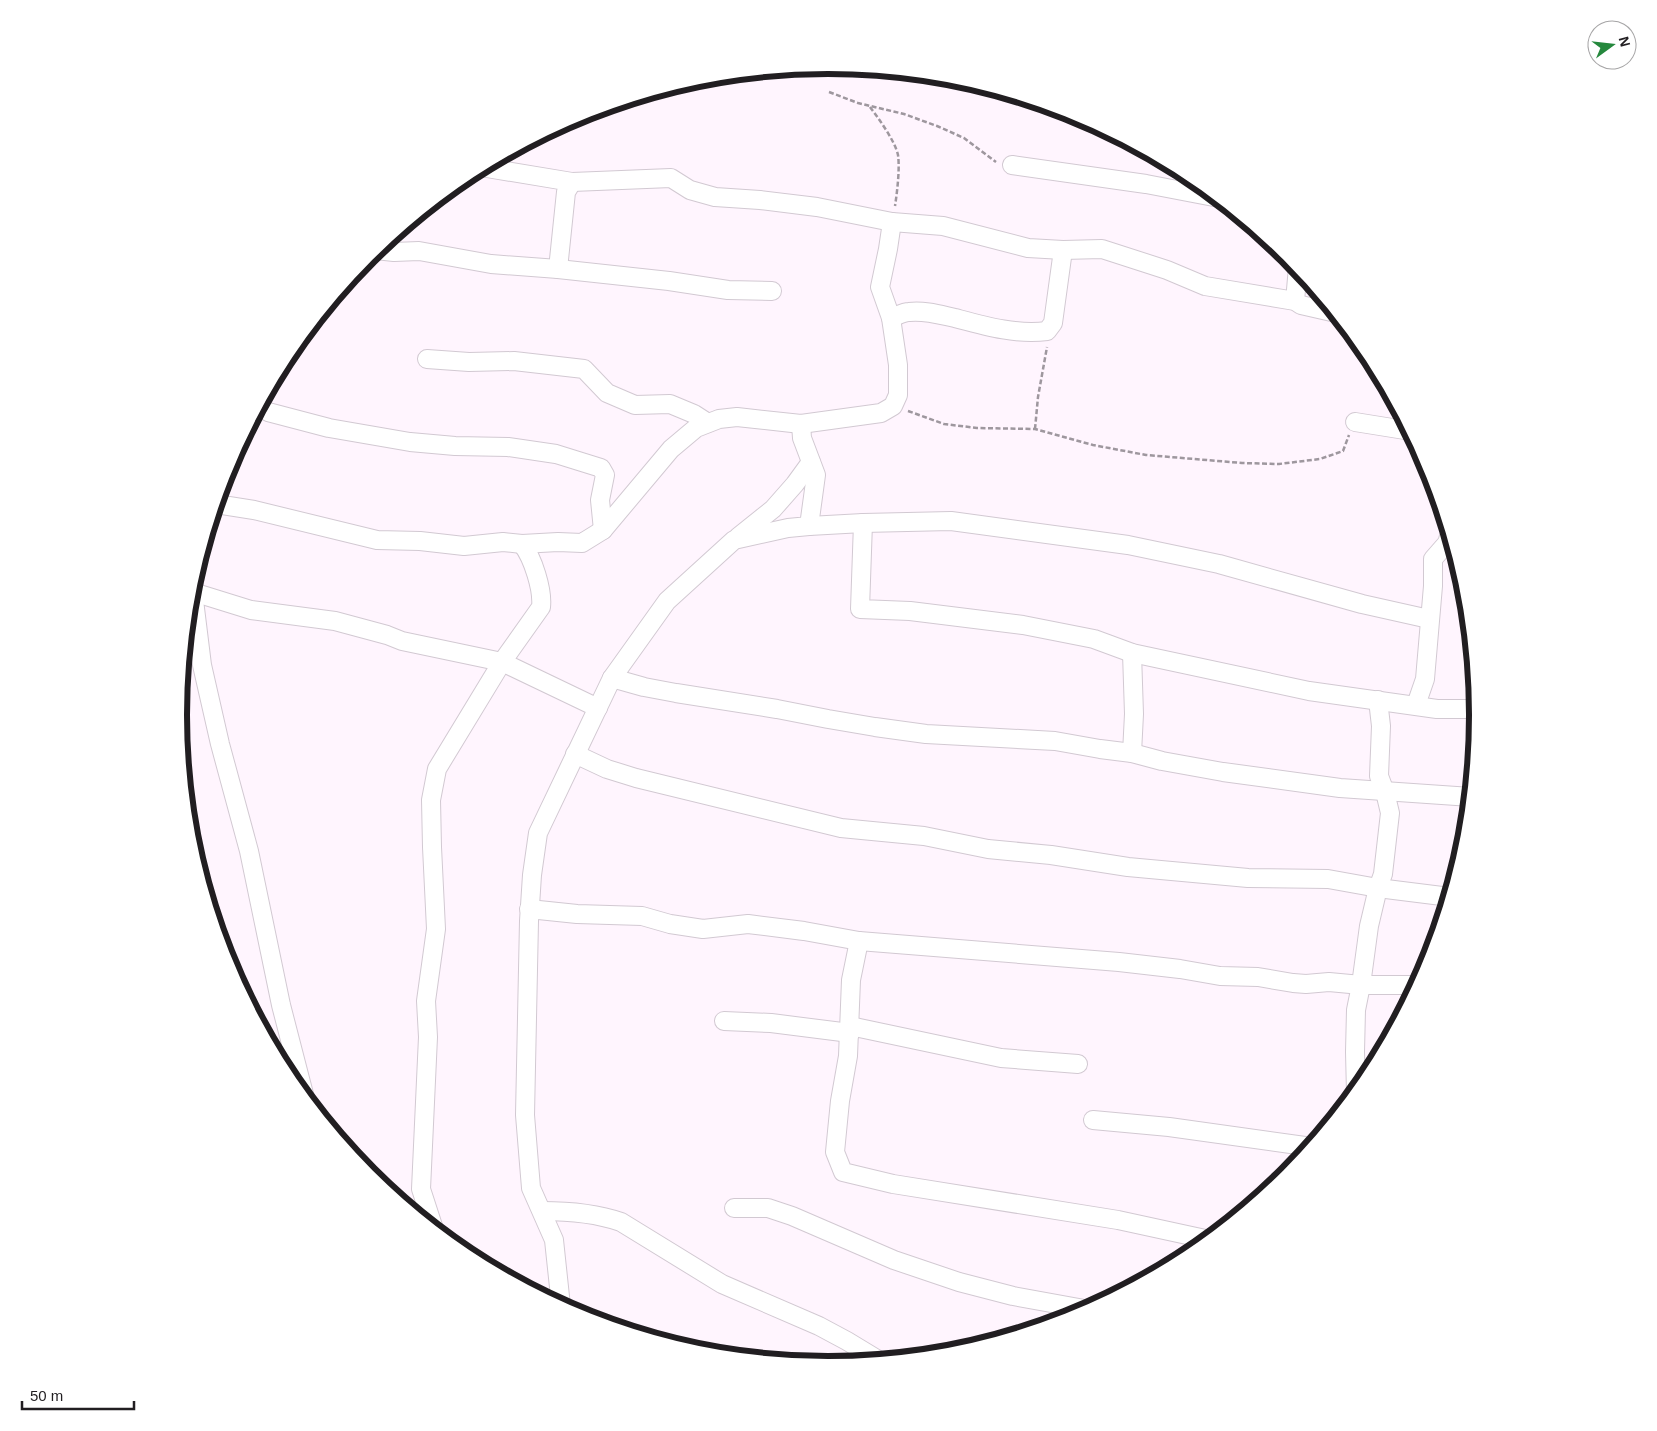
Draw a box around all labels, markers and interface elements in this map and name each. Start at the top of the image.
north arrow [1587,20,1637,70]
text: N [1616,35,1634,49]
scale bar [22,1378,135,1410]
text: 50 m [30,1387,63,1404]

